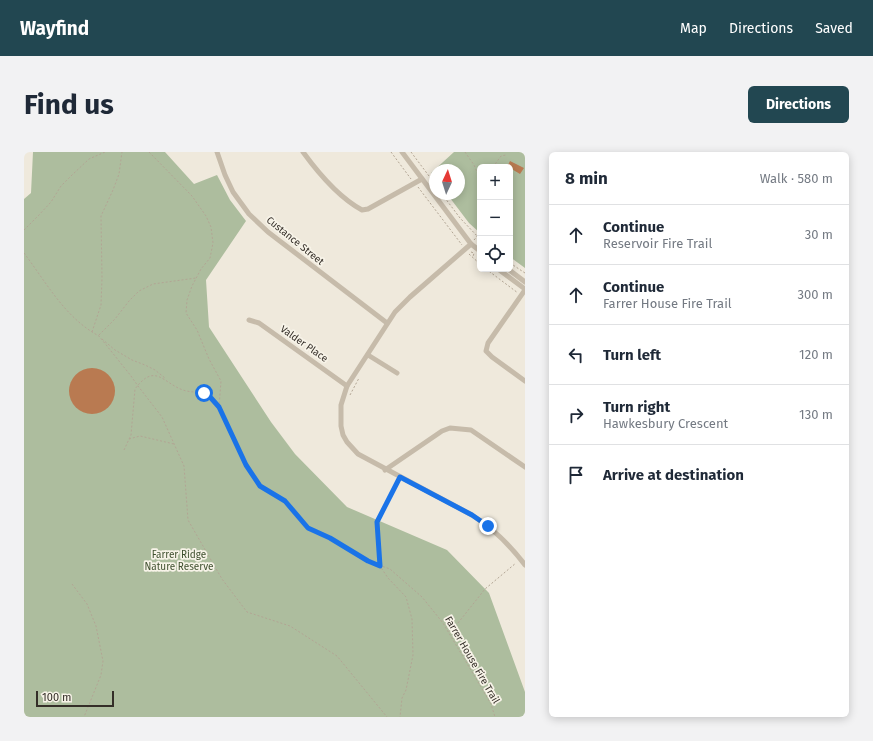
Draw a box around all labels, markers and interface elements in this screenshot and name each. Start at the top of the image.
text: Wayfind [20,17,89,40]
text: Map [680,20,707,37]
text: Directions [729,20,793,37]
text: Saved [815,20,853,37]
button: Directions [748,86,849,123]
text: Find us [24,88,114,121]
north arrow [429,164,465,200]
map controls [477,164,513,272]
button: + [477,164,513,200]
text: 8 min [565,168,608,189]
text: Walk · 580 m [760,171,833,186]
button: − [477,200,513,236]
street label: Custance Street [264,214,326,268]
text: Continue [603,218,664,236]
icon: ahead [565,224,587,246]
text: 30 m [805,227,833,242]
button: locate [477,236,513,272]
text: Reservoir Fire Trail [603,236,712,251]
text: Continue [603,278,664,296]
icon: ahead [565,284,587,306]
text: 300 m [797,287,833,302]
text: Farrer House Fire Trail [603,296,732,311]
street label: Valder Place [278,323,330,365]
icon: left [565,344,587,366]
text: Turn left [603,346,661,364]
text: 120 m [799,347,833,362]
route start [195,384,213,402]
text: Turn right [603,398,670,416]
icon: right [565,404,587,426]
text: 130 m [799,407,833,422]
text: Hawkesbury Crescent [603,416,728,431]
icon: arrive [565,464,587,486]
text: Arrive at destination [603,466,744,484]
route end [479,517,497,535]
park label: Farrer Ridge Nature Reserve [144,549,214,573]
street label: Farrer House Fire Trail [442,614,502,706]
scale bar [36,689,114,708]
text: 100 m [42,691,71,704]

